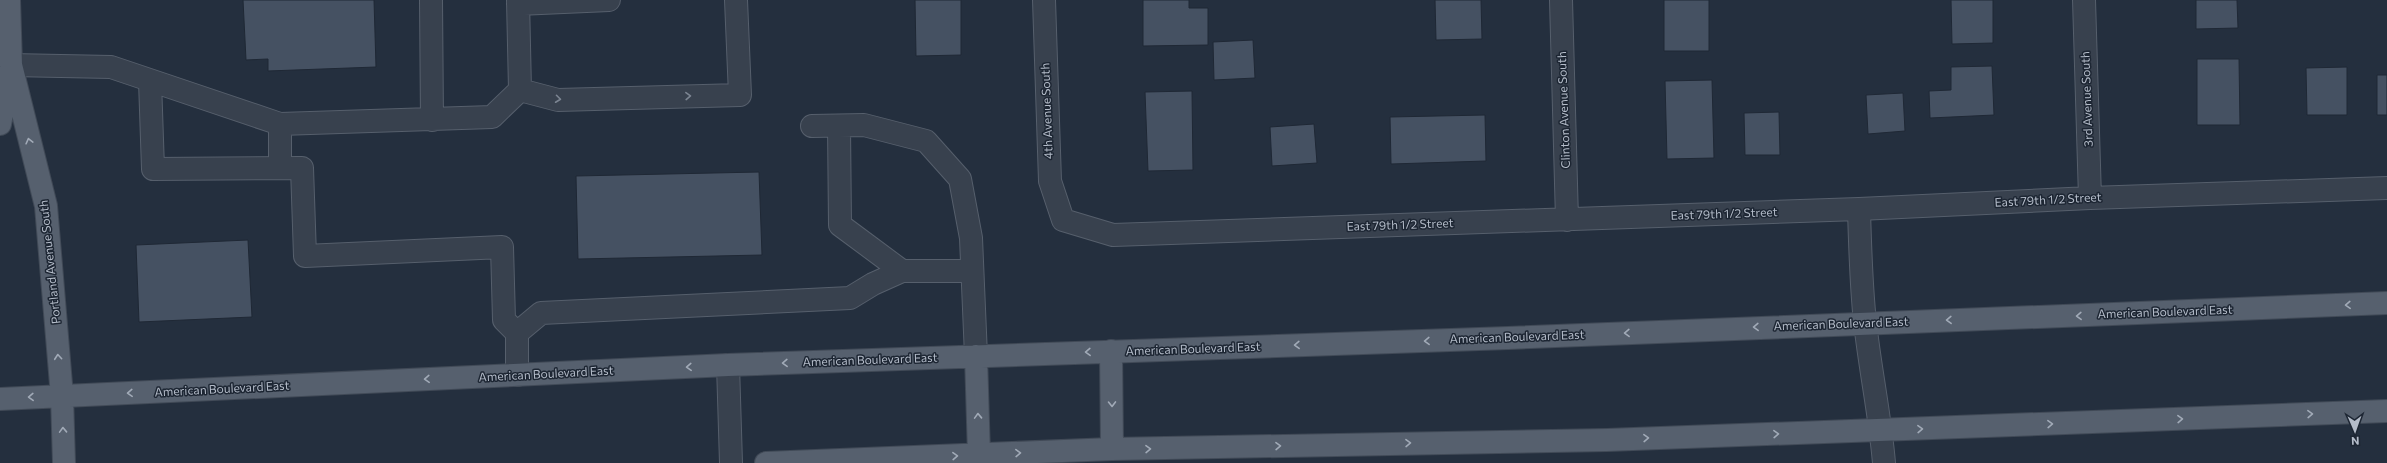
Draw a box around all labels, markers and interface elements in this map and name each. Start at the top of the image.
street label: Clinton Avenue South [1554,51,1572,169]
street label: 3rd Avenue South [2077,51,2095,147]
street label: 4th Avenue South [1037,63,1055,159]
one-way arrow [685,92,691,100]
one-way arrow [555,95,561,104]
one-way arrow [26,137,34,144]
street label: East 79th 1/2 Street [1994,189,2102,209]
street label: Portland Avenue South [36,199,62,325]
street label: East 79th 1/2 Street [1670,204,1778,222]
street label: East 79th 1/2 Street [1346,215,1454,233]
one-way arrow [2345,300,2351,309]
street label: American Boulevard East [2097,302,2233,320]
one-way arrow [2076,311,2082,320]
street label: American Boulevard East [1773,314,1909,332]
one-way arrow [1946,316,1952,324]
one-way arrow [1753,323,1759,332]
street label: American Boulevard East [1449,327,1585,345]
one-way arrow [1624,329,1630,337]
one-way arrow [1424,337,1430,345]
street label: American Boulevard East [1125,339,1261,357]
one-way arrow [1294,341,1300,350]
one-way arrow [1085,348,1091,356]
street label: American Boulevard East [802,350,938,368]
one-way arrow [54,354,63,360]
one-way arrow [782,359,788,367]
street label: American Boulevard East [478,362,614,384]
one-way arrow [686,362,692,371]
one-way arrow [424,375,430,384]
street label: American Boulevard East [154,377,290,399]
one-way arrow [127,389,133,398]
one-way arrow [28,393,34,402]
one-way arrow [1107,401,1116,407]
one-way arrow [2307,410,2313,419]
north arrow [2335,411,2375,451]
one-way arrow [974,413,982,419]
one-way arrow [2177,415,2183,423]
one-way arrow [2047,420,2053,428]
one-way arrow [1917,424,1923,433]
one-way arrow [59,427,67,433]
one-way arrow [1773,429,1779,438]
one-way arrow [1643,434,1649,442]
text: N [2351,435,2360,448]
one-way arrow [1405,439,1411,448]
one-way arrow [1275,442,1281,450]
one-way arrow [1145,444,1151,453]
one-way arrow [1015,449,1021,457]
one-way arrow [952,451,958,460]

